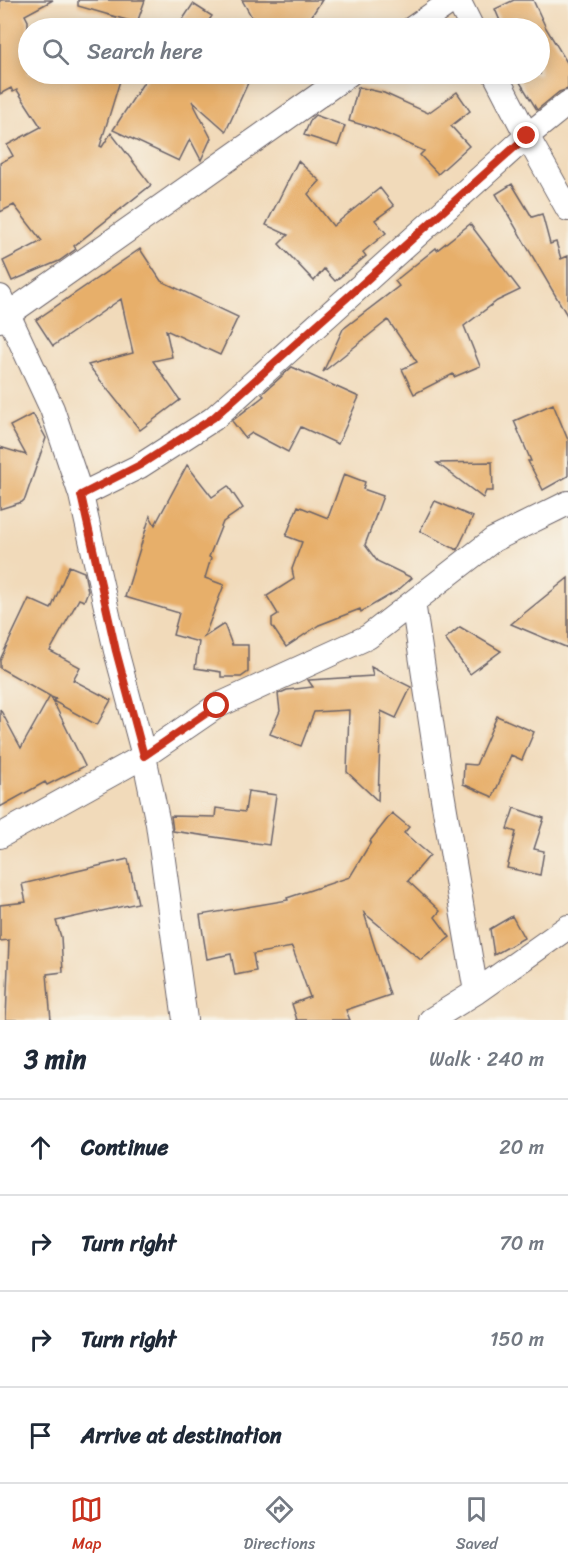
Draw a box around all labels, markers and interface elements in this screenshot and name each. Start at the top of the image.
search box [18,18,550,84]
text: Search here [87,32,203,71]
icon: search [39,35,72,68]
route end [513,122,539,148]
route start [203,692,229,718]
text: 3 min [24,1036,86,1082]
text: Walk · 240 m [429,1042,544,1077]
text: Continue [81,1128,169,1167]
text: 20 m [499,1130,544,1165]
icon: ahead [24,1131,57,1164]
text: Turn right [81,1224,176,1263]
text: 70 m [499,1226,544,1261]
icon: right [24,1227,57,1260]
text: Turn right [81,1320,176,1359]
text: 150 m [490,1322,544,1357]
icon: right [24,1323,57,1356]
text: Arrive at destination [81,1416,282,1455]
icon: arrive [24,1419,57,1452]
tab: Map [70,1493,103,1558]
tab: Directions [244,1493,315,1558]
tab: Saved [456,1493,498,1558]

